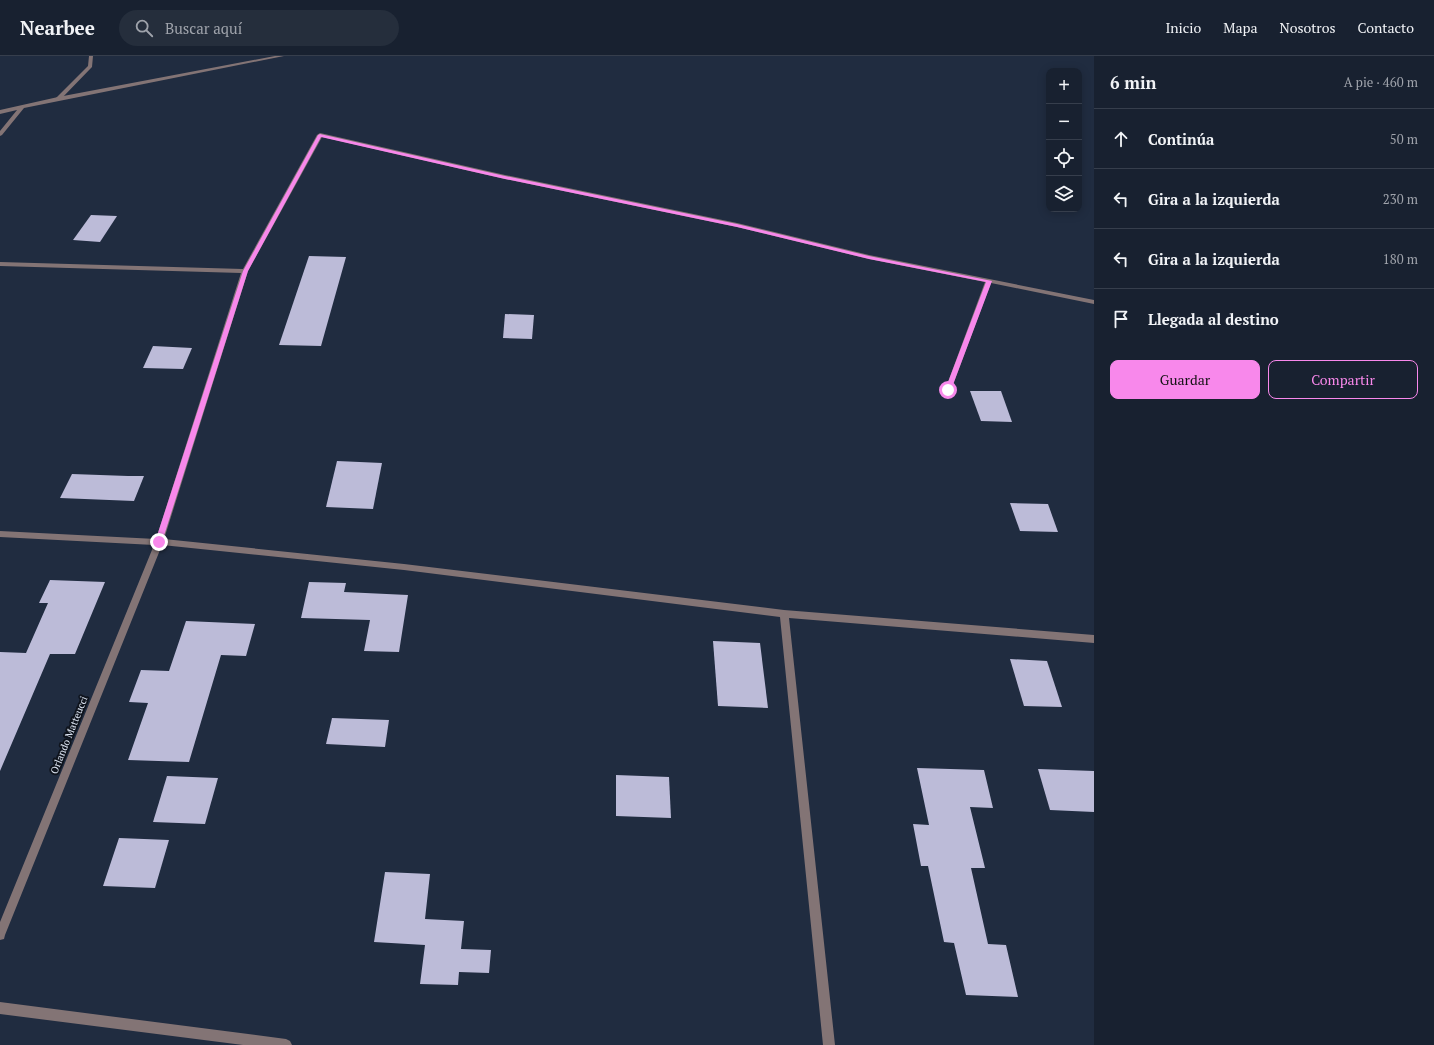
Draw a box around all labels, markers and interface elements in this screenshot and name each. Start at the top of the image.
search box [119,10,399,46]
text: Nearbee [20,15,95,40]
icon: search [133,17,155,39]
text: Buscar aquí [165,18,242,38]
text: Inicio [1165,18,1201,37]
text: Mapa [1223,18,1258,37]
text: Nosotros [1280,18,1336,37]
text: Contacto [1358,18,1414,37]
map controls [1046,68,1082,212]
button: + [1046,68,1082,104]
text: 6 min [1110,71,1157,94]
text: A pie · 460 m [1344,73,1418,91]
button: − [1046,104,1082,140]
icon: ahead [1110,128,1132,150]
text: Continúa [1148,129,1214,149]
text: 50 m [1390,130,1418,148]
button: locate [1046,140,1082,176]
button: layers [1046,176,1082,212]
icon: left [1110,188,1132,210]
text: Gira a la izquierda [1148,189,1280,209]
text: 230 m [1383,190,1418,208]
icon: left [1110,248,1132,270]
text: Gira a la izquierda [1148,249,1280,269]
text: 180 m [1383,250,1418,268]
icon: arrive [1110,308,1132,330]
text: Llegada al destino [1148,309,1279,329]
button: Guardar [1110,360,1260,399]
button: Compartir [1268,360,1418,399]
route start [939,381,957,399]
route end [150,533,168,551]
street label: Orlando Matteucci [47,694,91,776]

